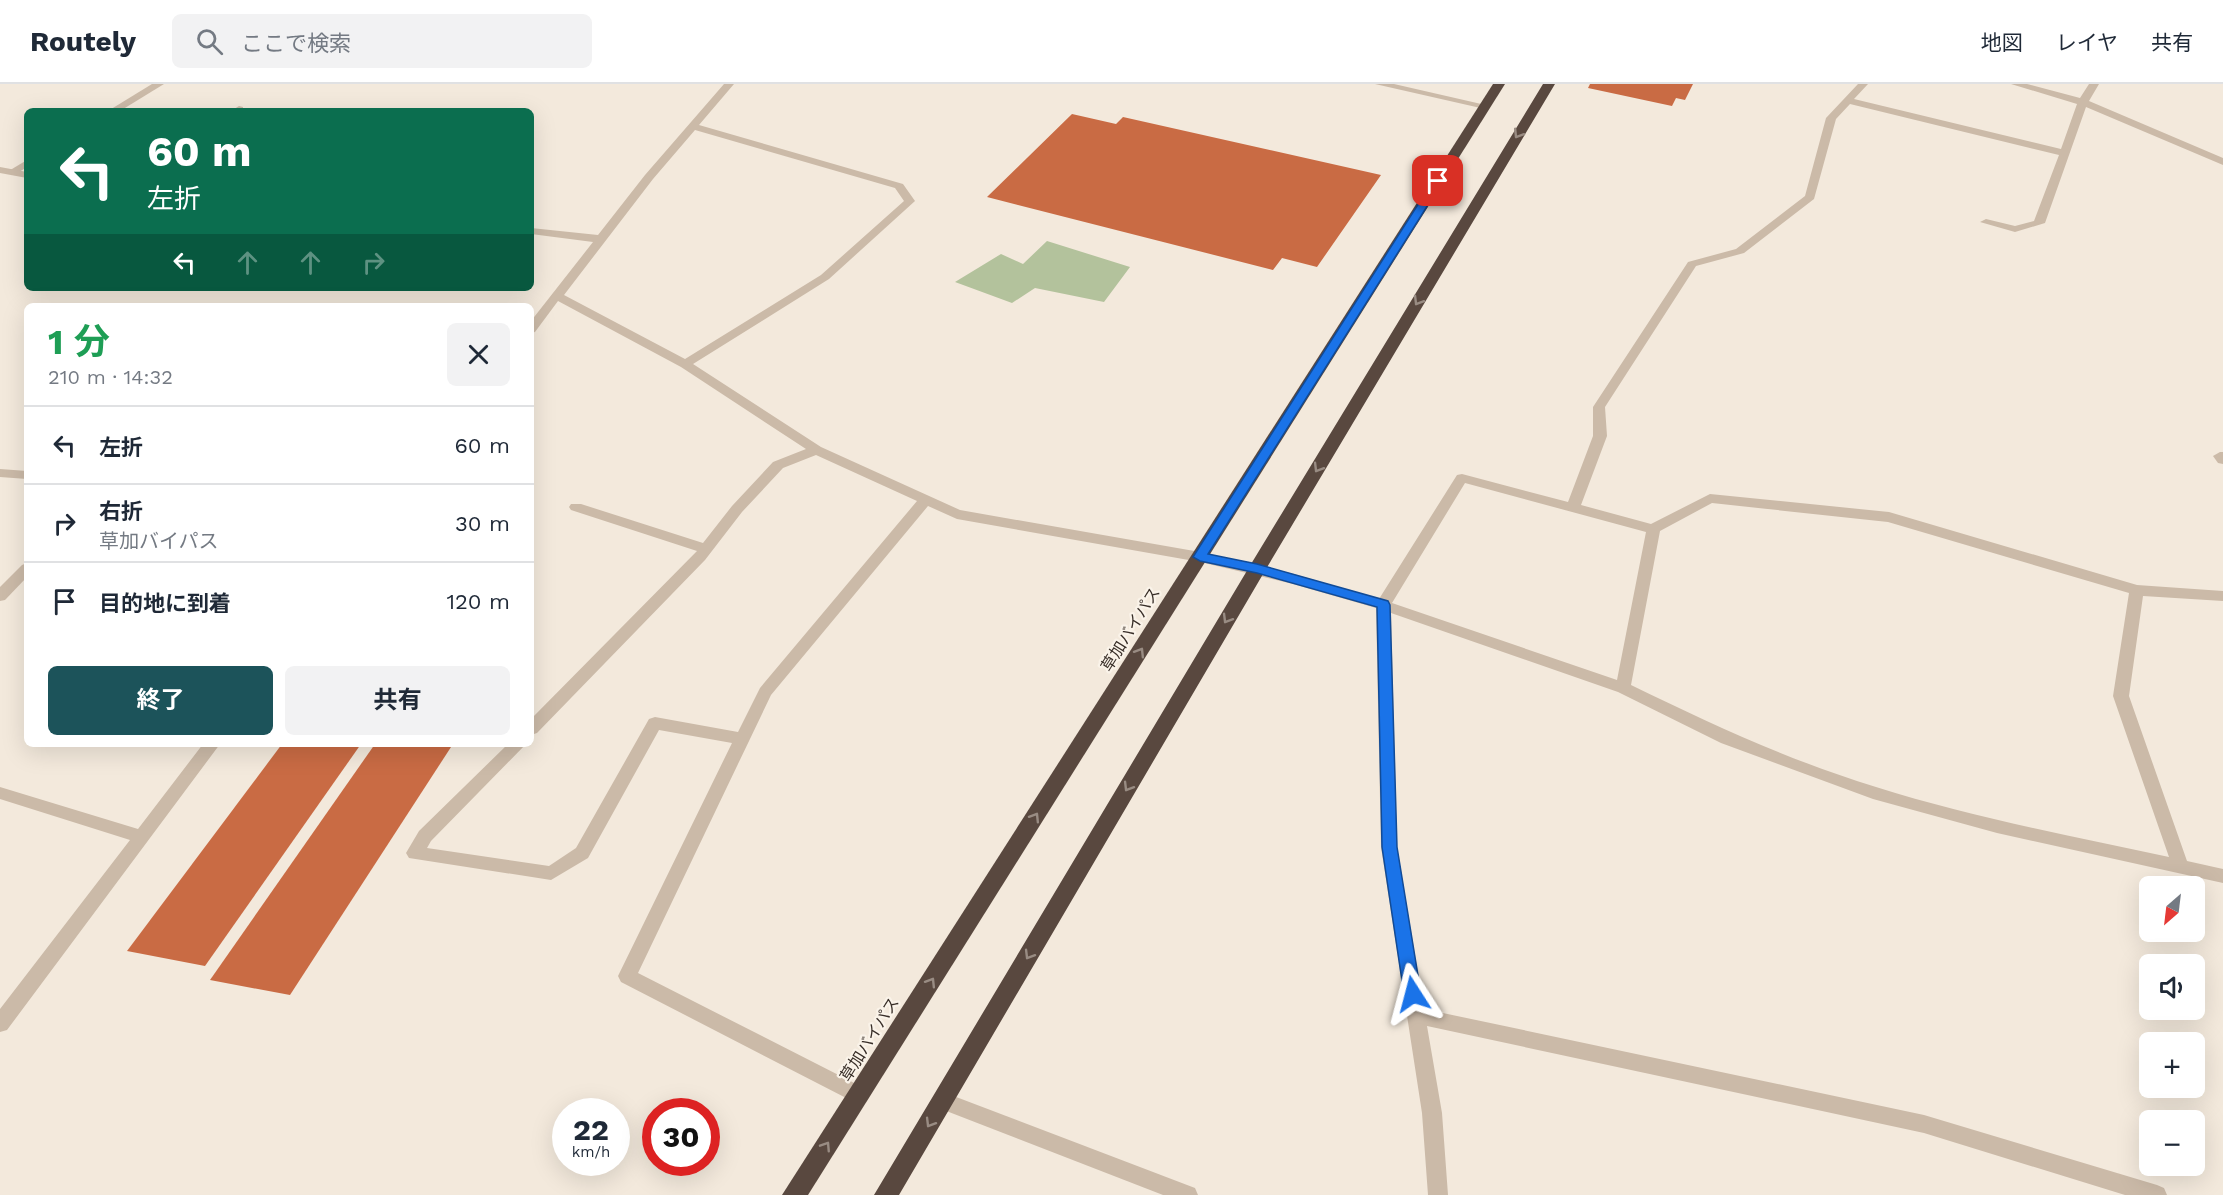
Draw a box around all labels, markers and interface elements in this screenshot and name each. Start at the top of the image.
search box [172,14,592,68]
text: Routely [30,25,136,58]
icon: search [193,25,226,58]
text: 地図 [1981,30,2023,55]
text: レイヤ [2056,30,2118,55]
text: 共有 [2151,30,2193,55]
text: ここで検索 [241,31,351,56]
text: 60 m [147,127,251,176]
one-way arrow [1514,128,1526,138]
icon: left [48,132,126,210]
pin [1412,155,1463,206]
icon: arrive [1421,164,1454,197]
text: 左折 [147,183,201,215]
icon: left [168,246,201,279]
icon: ahead [231,246,264,279]
icon: ahead [294,246,327,279]
icon: right [357,246,390,279]
one-way arrow [1413,295,1425,305]
text: 1 分 [48,321,110,363]
button: close [447,323,510,386]
text: 210 m · 14:32 [48,365,173,389]
icon: left [48,429,81,462]
text: 60 m [454,433,510,458]
text: 左折 [99,435,143,460]
one-way arrow [1314,462,1326,472]
text: 右折 [99,499,143,524]
icon: right [48,507,81,540]
text: 30 m [455,511,510,536]
text: 草加バイパス [99,529,219,553]
street label: 草加バイパス [1097,584,1164,675]
icon: arrive [48,585,81,618]
text: 120 m [446,589,510,614]
text: 目的地に到着 [99,591,231,616]
one-way arrow [1223,613,1235,623]
one-way arrow [1132,648,1143,659]
button: 終了 [48,666,273,735]
button: 共有 [285,666,510,735]
one-way arrow [1124,781,1135,791]
one-way arrow [1028,813,1040,823]
north arrow [2139,876,2205,942]
map controls [2139,876,2205,1176]
one-way arrow [1025,949,1036,959]
button: sound [2139,954,2205,1020]
position arrow [1381,962,1445,1026]
one-way arrow [923,978,935,988]
street label: 草加バイパス [836,994,903,1085]
button: + [2139,1032,2205,1098]
speed limit sign: 30 [642,1098,720,1176]
button: − [2139,1110,2205,1176]
text: 22 [573,1112,609,1147]
one-way arrow [925,1117,937,1127]
one-way arrow [818,1142,830,1152]
text: km/h [572,1143,610,1161]

